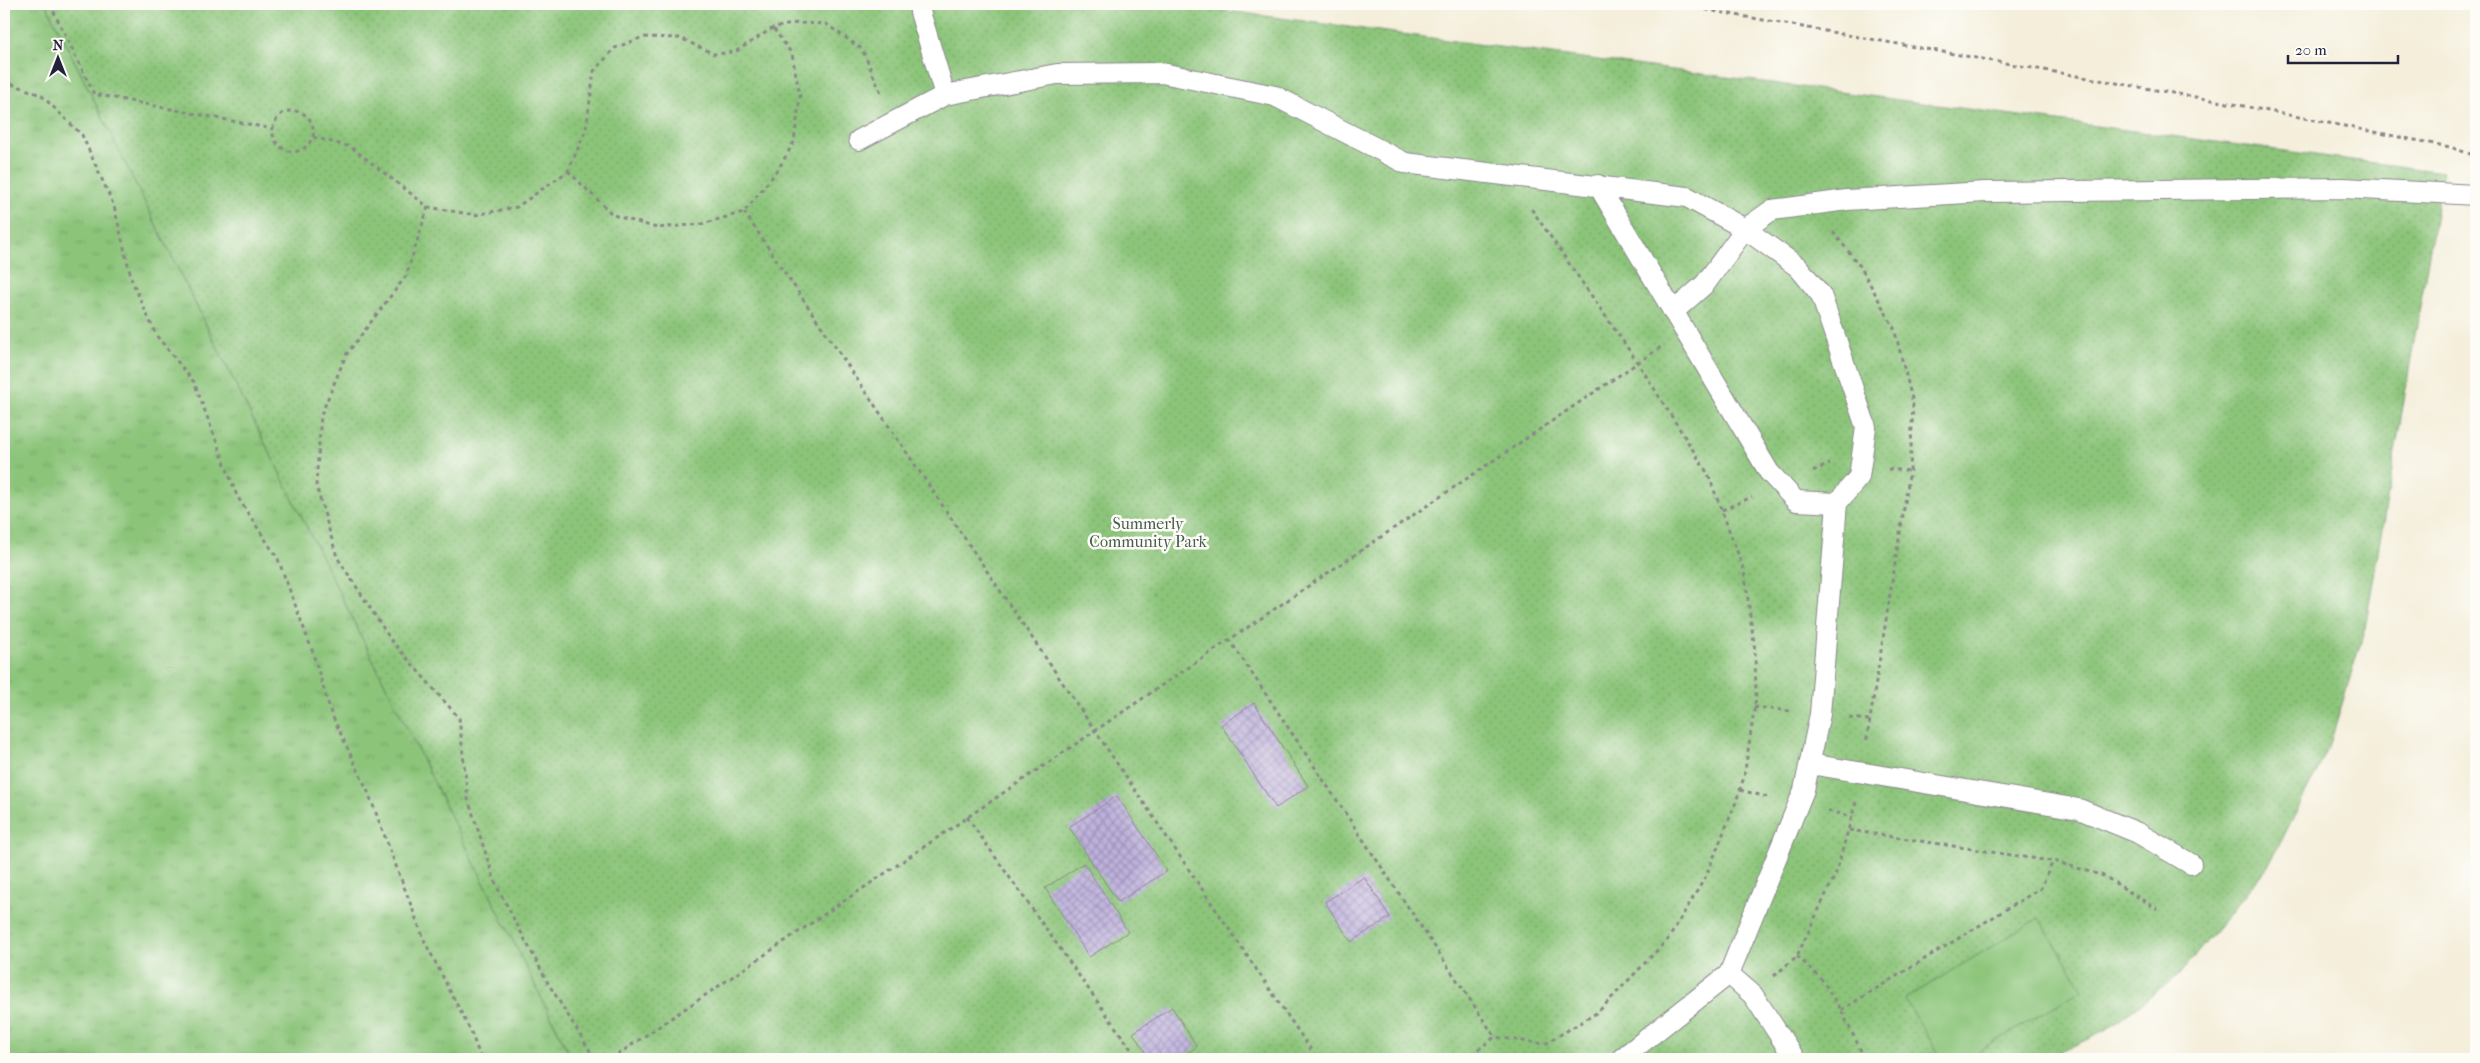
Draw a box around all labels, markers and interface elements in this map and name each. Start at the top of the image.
north arrow [32,32,82,82]
scale bar [2288,32,2398,64]
text: N [53,37,64,54]
text: 20 m [2295,41,2327,59]
park label: Summerly Community Park [1089,514,1208,551]

